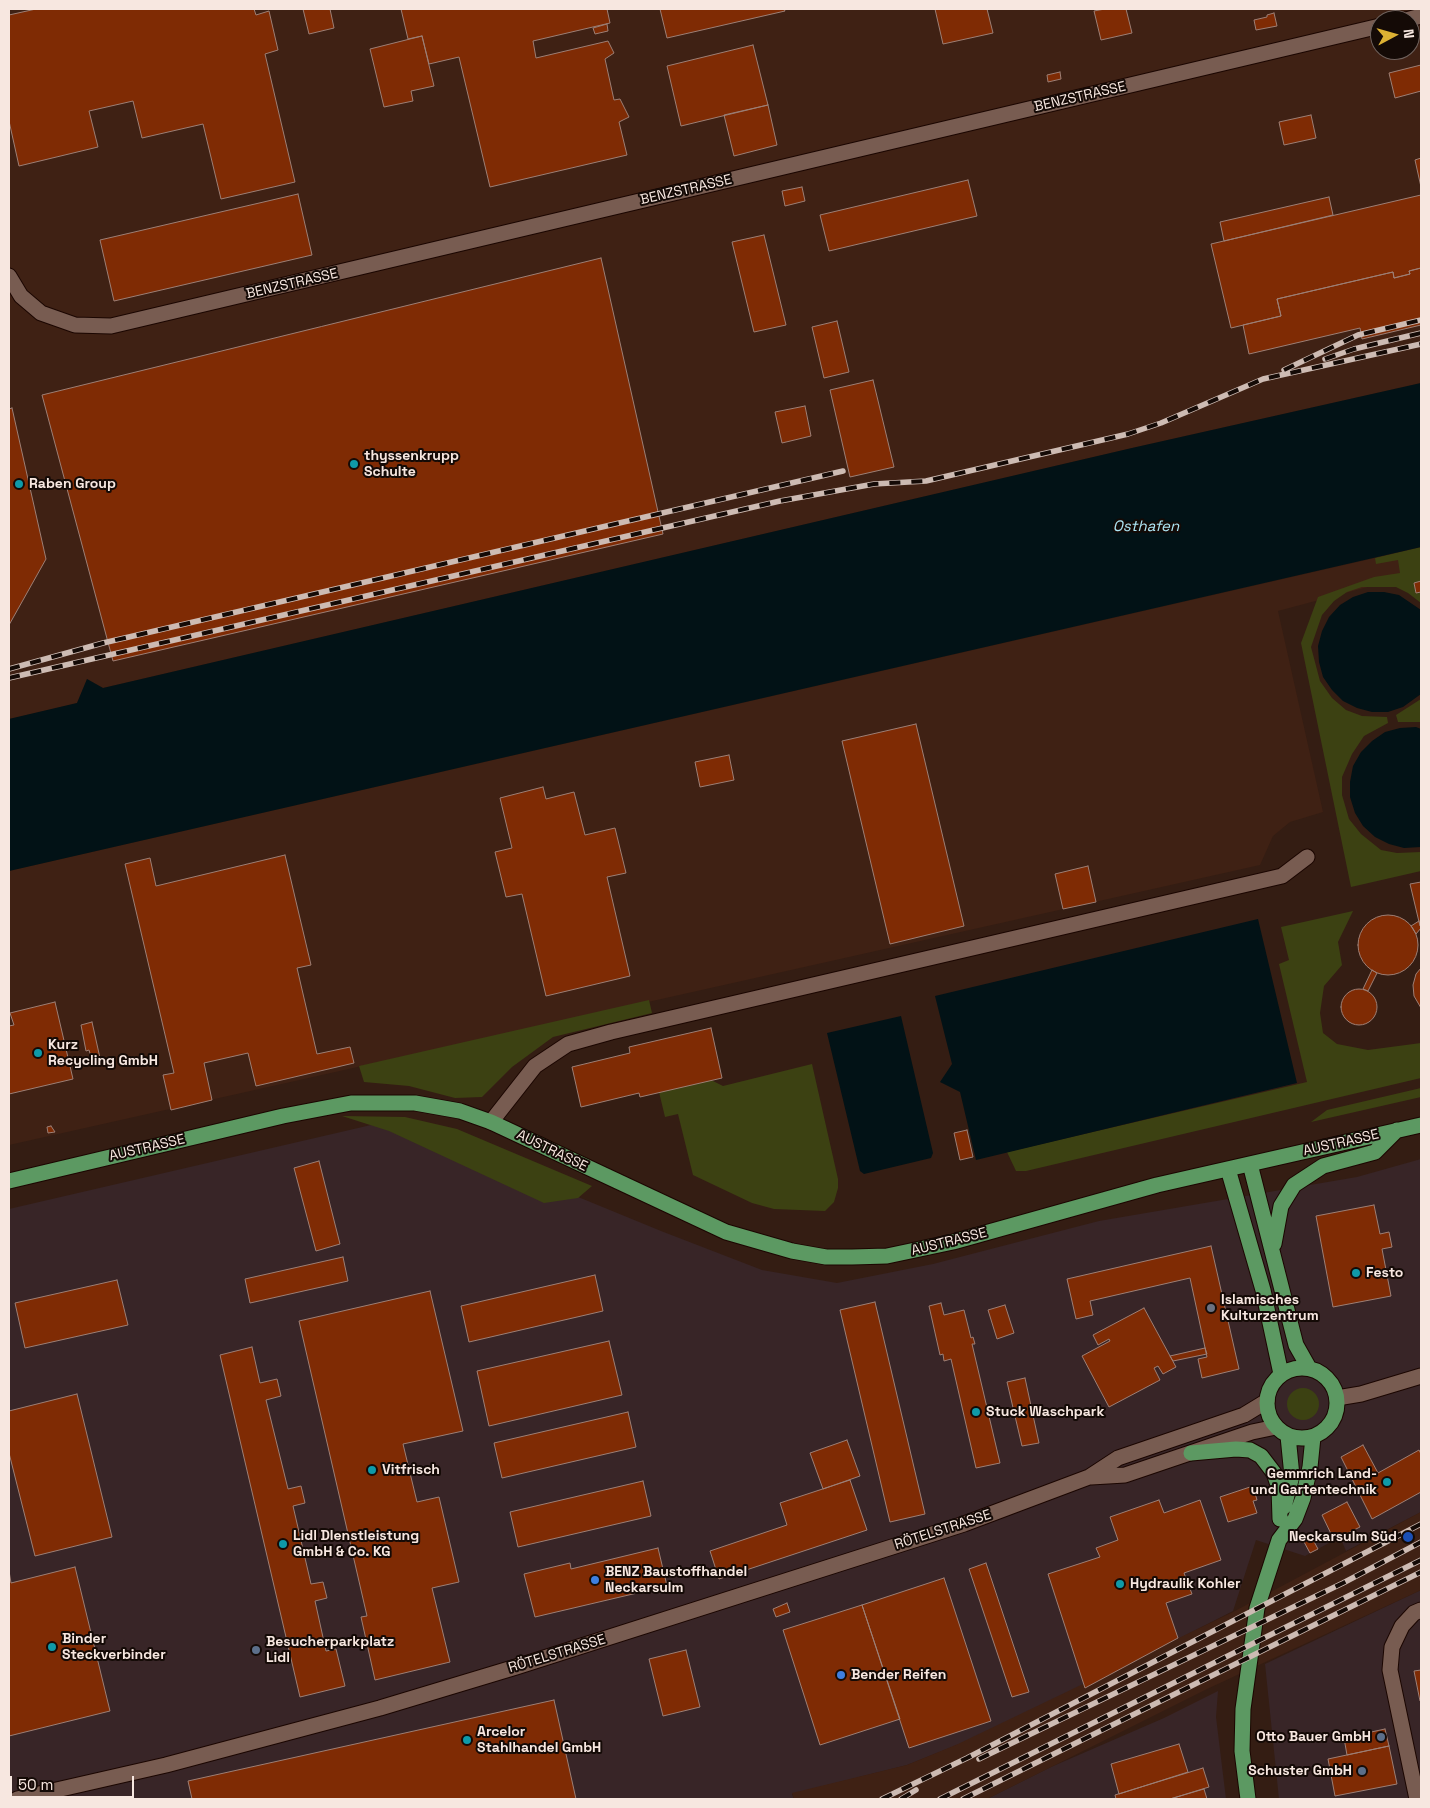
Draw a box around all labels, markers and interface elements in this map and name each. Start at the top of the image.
north arrow [1370,10,1420,60]
text: N [1399,28,1418,39]
street label: BENZSTRASSE [1033,78,1127,116]
street label: BENZSTRASSE [639,171,733,209]
street label: BENZSTRASSE [245,265,339,303]
place label: thyssenkrupp Schulte [364,448,459,481]
marker: thyssenkrupp Schulte [348,458,360,470]
place label: Raben Group [29,476,116,492]
marker: Raben Group [13,478,25,490]
water label: Osthafen [1113,518,1179,536]
place label: Kurz Recycling GmbH [48,1037,158,1070]
marker: Kurz Recycling GmbH [32,1047,44,1059]
street label: AUSTRASSE [1302,1126,1380,1160]
street label: AUSTRASSE [514,1127,590,1175]
street label: AUSTRASSE [108,1131,186,1165]
street label: AUSTRASSE [910,1225,988,1259]
place label: Festo [1366,1265,1403,1281]
marker: Festo [1350,1267,1362,1279]
place label: Islamisches Kulturzentrum [1221,1292,1319,1324]
marker: Islamisches Kulturzentrum [1205,1302,1217,1314]
place label: Stuck Waschpark [986,1404,1104,1420]
marker: Stuck Waschpark [970,1406,982,1418]
place label: Vitfrisch [382,1462,440,1478]
marker: Vitfrisch [366,1464,378,1476]
place label: Gemmrich Land- und Gartentechnik [1250,1466,1377,1498]
marker: Gemmrich Land- und Gartentechnik [1381,1476,1393,1488]
street label: RÖTELSTRASSE [893,1506,993,1554]
place label: Lidl DIenstleistung GmbH & Co. KG [293,1528,419,1560]
place label: Neckarsulm Süd [1289,1529,1397,1545]
marker: Neckarsulm Süd [1401,1530,1415,1544]
marker: Lidl DIenstleistung GmbH & Co. KG [277,1538,289,1550]
place label: BENZ Baustoffhandel Neckarsulm [605,1564,747,1596]
marker: BENZ Baustoffhandel Neckarsulm [589,1574,601,1586]
place label: Hydraulik Kohler [1130,1576,1241,1592]
marker: Hydraulik Kohler [1114,1578,1126,1590]
place label: Binder Steckverbinder [62,1631,166,1664]
street label: RÖTELSTRASSE [506,1631,608,1677]
place label: Besucherparkplatz Lidl [266,1634,394,1666]
marker: Binder Steckverbinder [46,1641,58,1653]
marker: Besucherparkplatz Lidl [250,1644,262,1656]
place label: Bender Reifen [851,1667,946,1683]
marker: Bender Reifen [835,1669,847,1681]
place label: Arcelor Stahlhandel GmbH [477,1724,601,1756]
place label: Otto Bauer GmbH [1256,1729,1371,1745]
marker: Otto Bauer GmbH [1375,1731,1387,1743]
marker: Arcelor Stahlhandel GmbH [461,1734,473,1746]
place label: Schuster GmbH [1248,1763,1352,1779]
marker: Schuster GmbH [1356,1765,1368,1777]
scale bar [12,1766,136,1798]
text: 50 m [18,1775,53,1794]

